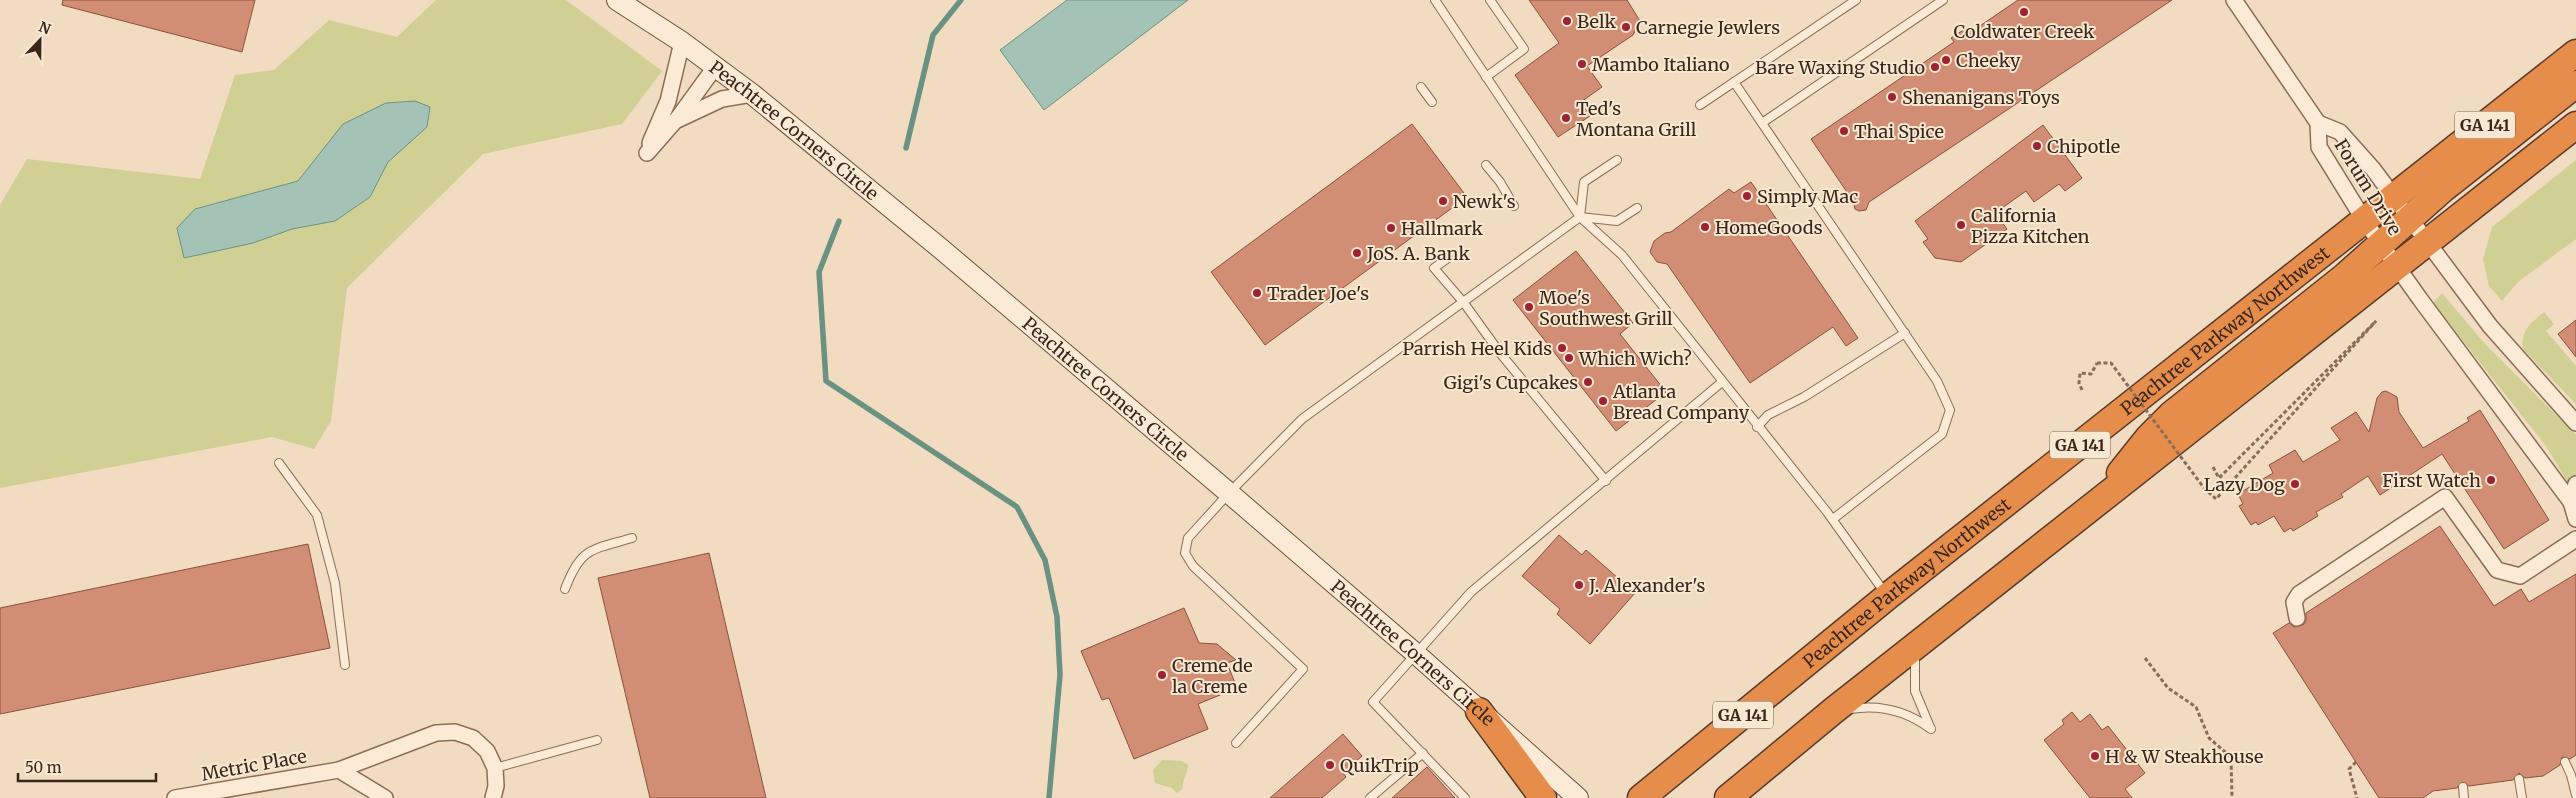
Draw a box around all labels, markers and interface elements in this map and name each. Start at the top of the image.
marker: Coldwater Creek [2018,6,2030,18]
place label: Belk [1577,10,1616,33]
north arrow [15,15,65,65]
marker: Belk [1561,15,1573,27]
place label: Carnegie Jewlers [1636,16,1780,39]
text: N [36,18,53,38]
place label: Coldwater Creek [1953,20,2095,43]
marker: Carnegie Jewlers [1620,21,1632,33]
place label: Cheeky [1956,49,2021,72]
place label: Mambo Italiano [1592,53,1730,76]
marker: Cheeky [1940,54,1952,66]
street label: Peachtree Corners Circle [705,55,884,205]
place label: Bare Waxing Studio [1755,56,1925,79]
marker: Mambo Italiano [1576,58,1588,70]
marker: Bare Waxing Studio [1929,61,1941,73]
place label: Shenanigans Toys [1902,86,2060,109]
marker: Shenanigans Toys [1886,91,1898,103]
place label: Ted's Montana Grill [1576,97,1697,141]
marker: Ted's Montana Grill [1560,112,1572,124]
road number: GA 141 [2455,112,2515,138]
place label: Thai Spice [1854,120,1944,143]
marker: Thai Spice [1838,125,1850,137]
place label: Chipotle [2047,135,2120,158]
street label: Forum Drive [2329,135,2407,239]
marker: Chipotle [2031,140,2043,152]
place label: Simply Mac [1757,185,1858,208]
place label: Newk's [1453,190,1516,213]
marker: Simply Mac [1741,190,1753,202]
marker: Newk's [1437,195,1449,207]
place label: California Pizza Kitchen [1971,204,2090,248]
place label: HomeGoods [1715,216,1823,239]
place label: Hallmark [1401,217,1483,240]
marker: California Pizza Kitchen [1955,219,1967,231]
marker: HomeGoods [1699,221,1711,233]
marker: Hallmark [1385,222,1397,234]
street label: Peachtree Parkway Northwest [2116,241,2334,420]
place label: JoS. A. Bank [1366,242,1470,265]
marker: JoS. A. Bank [1351,247,1363,259]
place label: Trader Joe's [1267,282,1369,305]
place label: Moe's Southwest Grill [1539,286,1673,330]
marker: Trader Joe's [1251,287,1263,299]
marker: Moe's Southwest Grill [1523,301,1535,313]
street label: Peachtree Corners Circle [1018,312,1194,465]
place label: Parrish Heel Kids [1403,337,1552,360]
marker: Parrish Heel Kids [1556,342,1568,354]
place label: Which Wich? [1578,347,1692,370]
marker: Which Wich? [1563,352,1575,364]
place label: Gigi's Cupcakes [1444,371,1578,394]
marker: Gigi's Cupcakes [1582,376,1594,388]
place label: Atlanta Bread Company [1612,380,1750,424]
marker: Atlanta Bread Company [1597,395,1609,407]
road number: GA 141 [2050,432,2110,458]
place label: First Watch [2382,469,2481,492]
place label: Lazy Dog [2204,473,2285,496]
marker: First Watch [2485,474,2497,486]
marker: Lazy Dog [2289,478,2301,490]
street label: Peachtree Parkway Northwest [1798,492,2015,673]
street label: Peachtree Corners Circle [1326,574,1500,730]
place label: J. Alexander's [1588,574,1706,597]
marker: J. Alexander's [1573,579,1585,591]
place label: Creme de la Creme [1172,654,1253,698]
marker: Creme de la Creme [1156,669,1168,681]
road number: GA 141 [1713,702,1773,728]
street label: Metric Place [200,744,308,786]
place label: H & W Steakhouse [2105,745,2263,768]
scale bar [18,750,155,782]
marker: H & W Steakhouse [2089,750,2101,762]
place label: QuikTrip [1340,754,1419,777]
text: 50 m [25,758,62,777]
marker: QuikTrip [1324,759,1336,771]

